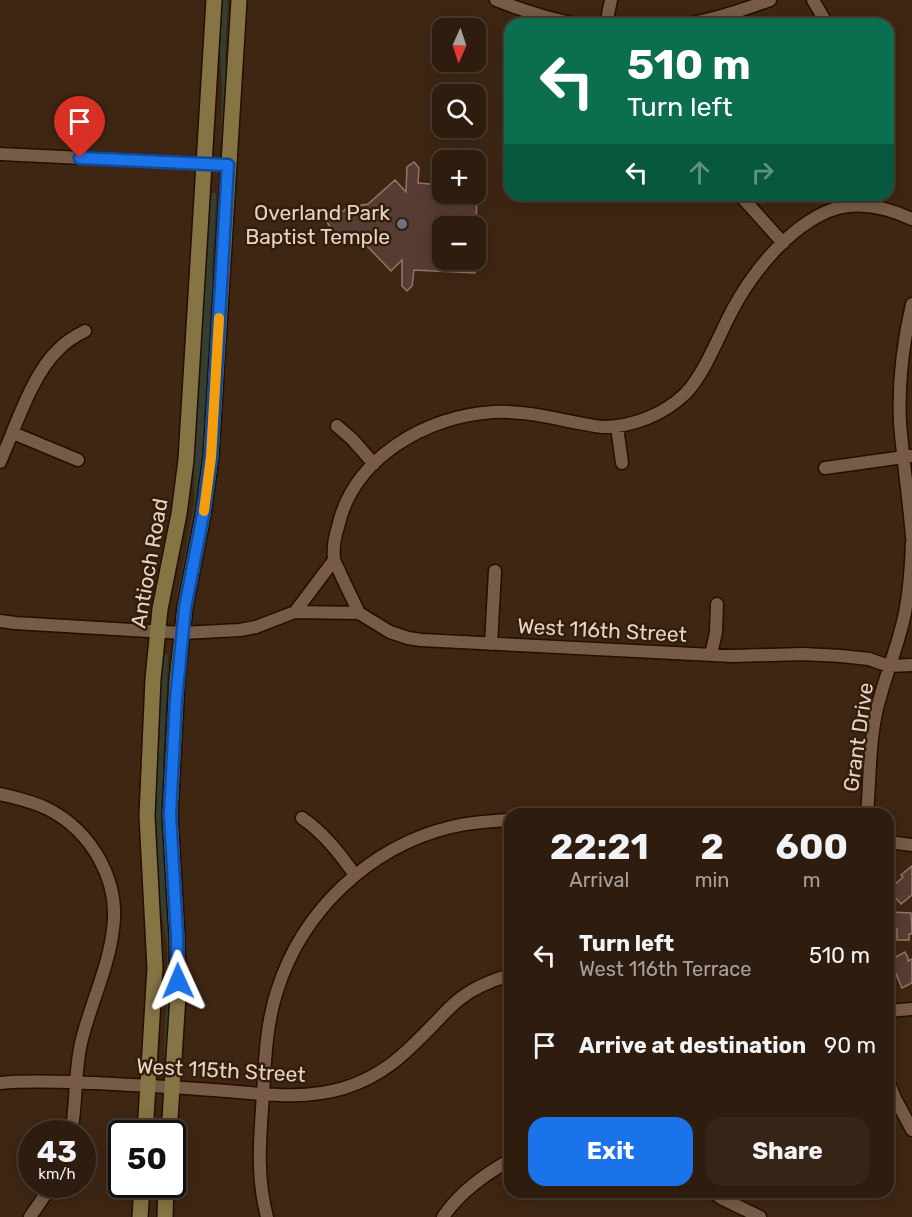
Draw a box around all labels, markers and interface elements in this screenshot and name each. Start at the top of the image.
north arrow [432,18,486,72]
map controls [432,18,486,270]
text: 510 m [627,40,751,90]
icon: left [528,42,606,120]
button: search [432,84,486,138]
text: Turn left [627,91,732,123]
pin [54,96,105,158]
icon: arrive [63,105,96,138]
button: + [432,150,486,204]
icon: left [620,156,653,189]
icon: ahead [683,156,716,189]
icon: right [746,156,779,189]
place label: Overland Park Baptist Temple [245,200,390,249]
button: − [432,216,486,270]
marker: Overland Park Baptist Temple [395,217,409,231]
street label: Antioch Road [125,496,173,630]
street label: West 116th Street [517,613,687,647]
street label: Grant Drive [838,681,878,793]
text: 22:21 [550,825,649,868]
text: 2 [700,825,724,868]
text: 600 [776,825,848,868]
text: Arrival [569,868,629,892]
text: min [695,868,729,892]
text: m [803,868,821,892]
text: Turn left [579,930,674,957]
icon: left [528,939,561,972]
text: 510 m [809,942,870,969]
position arrow [146,949,210,1013]
text: West 116th Terrace [579,957,751,981]
icon: arrive [528,1029,561,1062]
text: Arrive at destination [579,1032,806,1059]
text: 90 m [824,1032,876,1059]
street label: West 115th Street [136,1053,306,1087]
button: Exit [528,1117,693,1186]
button: Share [705,1117,870,1186]
speed limit sign: 50 [108,1120,186,1198]
text: 43 [37,1134,77,1170]
text: km/h [38,1165,76,1183]

